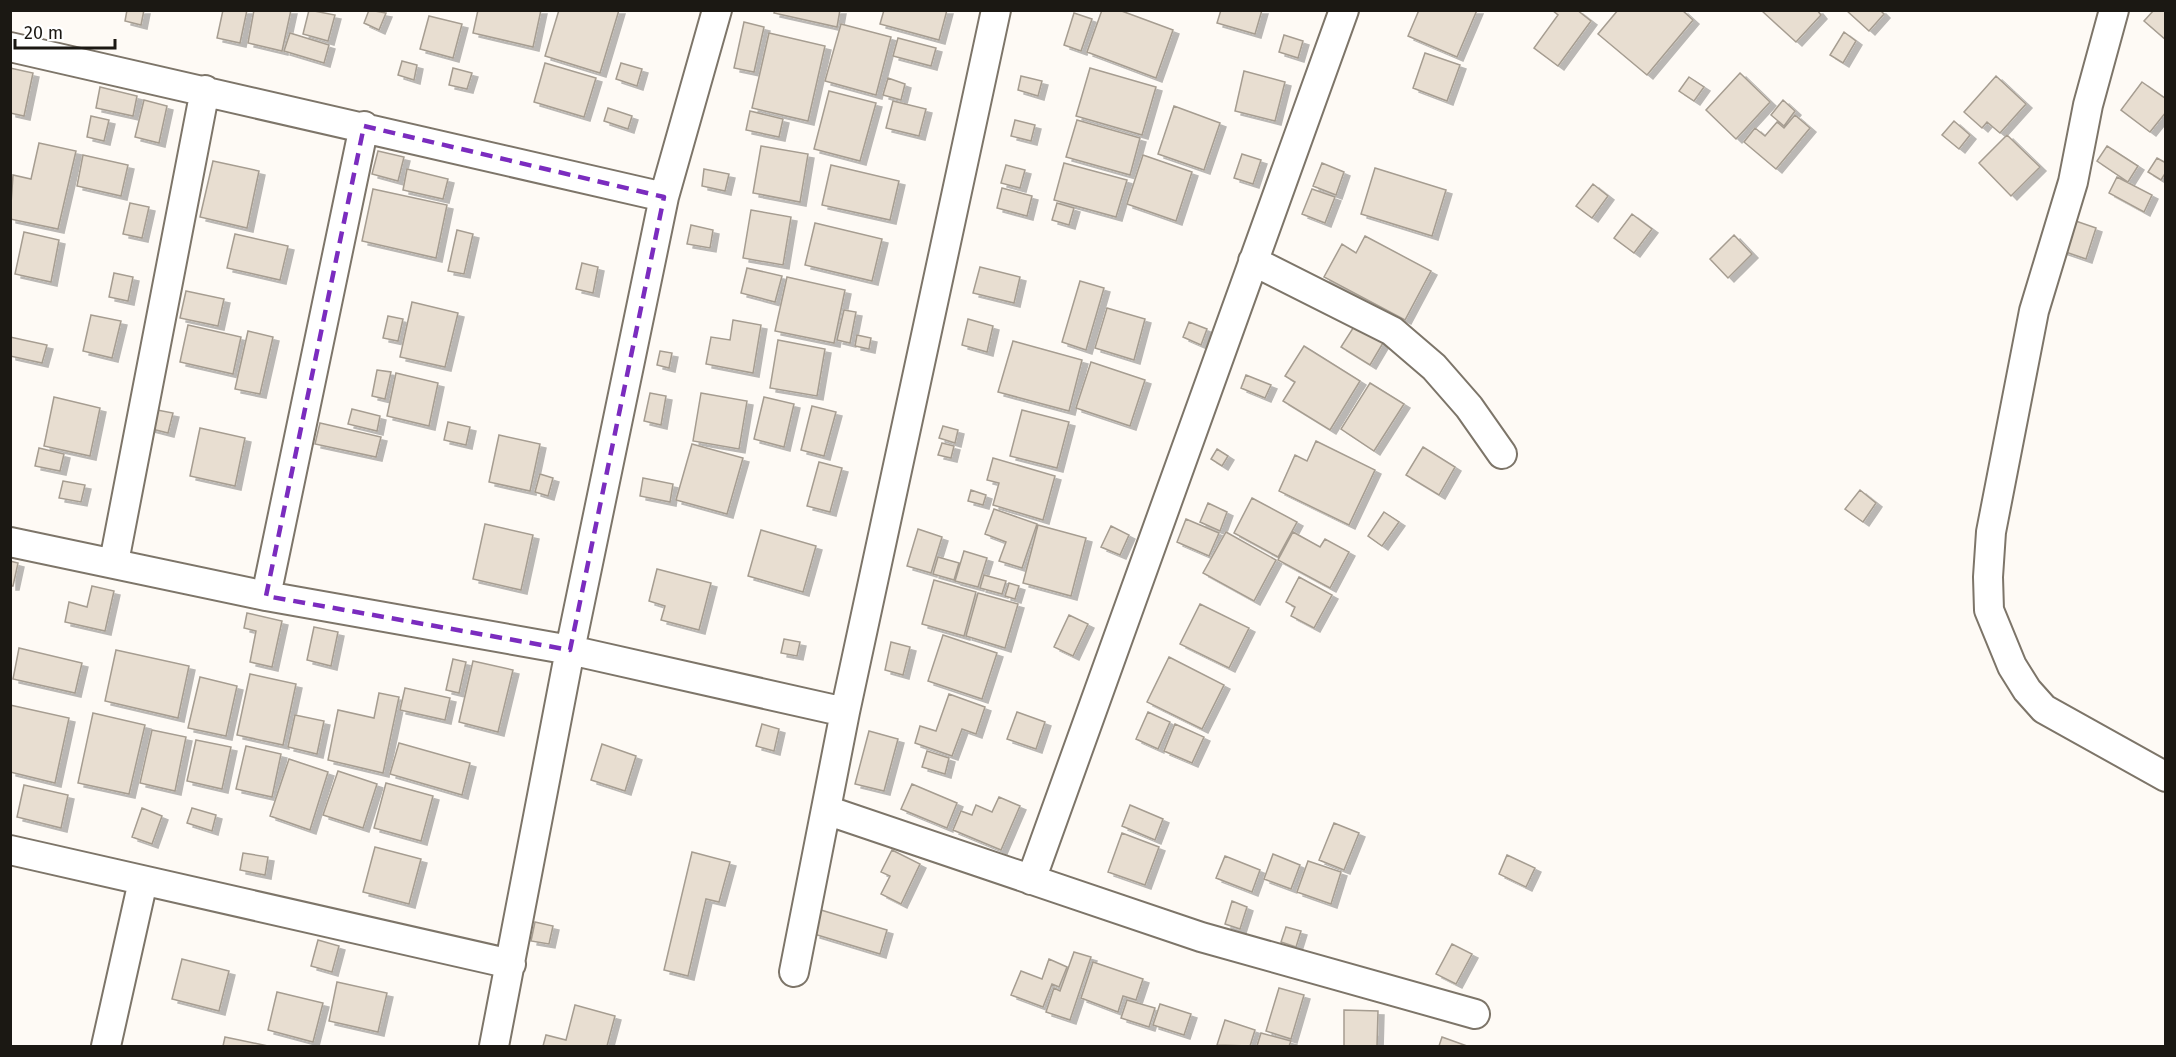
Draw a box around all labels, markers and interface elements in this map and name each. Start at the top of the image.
scale bar [15,12,116,50]
text: 20 m [24,22,63,44]

